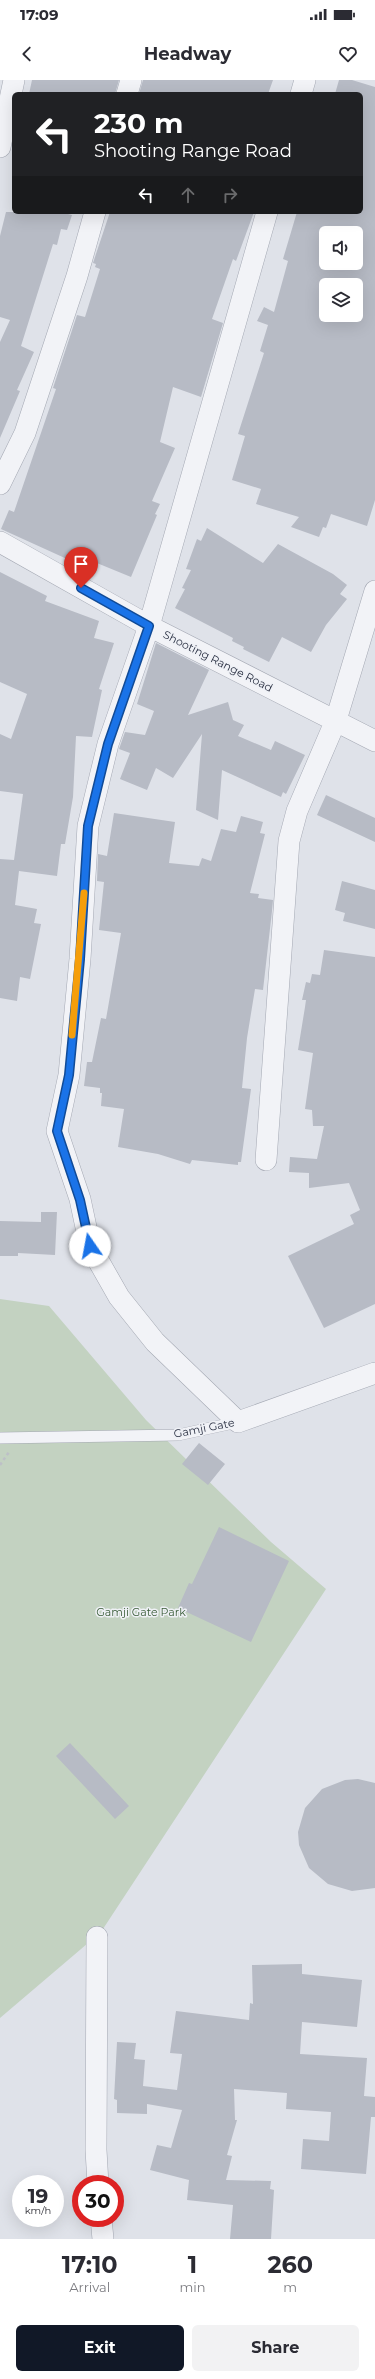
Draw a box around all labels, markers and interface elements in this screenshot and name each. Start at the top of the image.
text: 17:09 [20,5,59,24]
icon: back [16,43,38,65]
text: Headway [144,43,231,65]
icon: heart [337,43,359,65]
text: 230 m [94,106,183,140]
icon: left [28,108,80,160]
text: Shooting Range Road [94,140,292,162]
icon: left [135,184,157,206]
icon: ahead [177,184,199,206]
icon: right [219,184,241,206]
map controls [319,226,363,322]
button: sound [319,226,363,270]
button: layers [319,278,363,322]
pin [64,547,98,588]
icon: arrive [70,553,92,575]
street label: Shooting Range Road [161,627,275,695]
position arrow [69,1225,111,1267]
street label: Gamji Gate [173,1415,236,1441]
park label: Gamji Gate Park [96,1605,186,1619]
speed limit sign: 30 [72,2175,124,2227]
text: 19 [28,2184,48,2208]
text: km/h [25,2204,51,2217]
text: 17:10 [62,2250,118,2279]
text: 1 [188,2250,197,2279]
text: 260 [267,2250,313,2279]
text: Arrival [69,2279,110,2295]
text: min [179,2279,206,2295]
text: m [283,2279,297,2295]
button: Exit [16,2325,184,2371]
button: Share [192,2325,359,2371]

